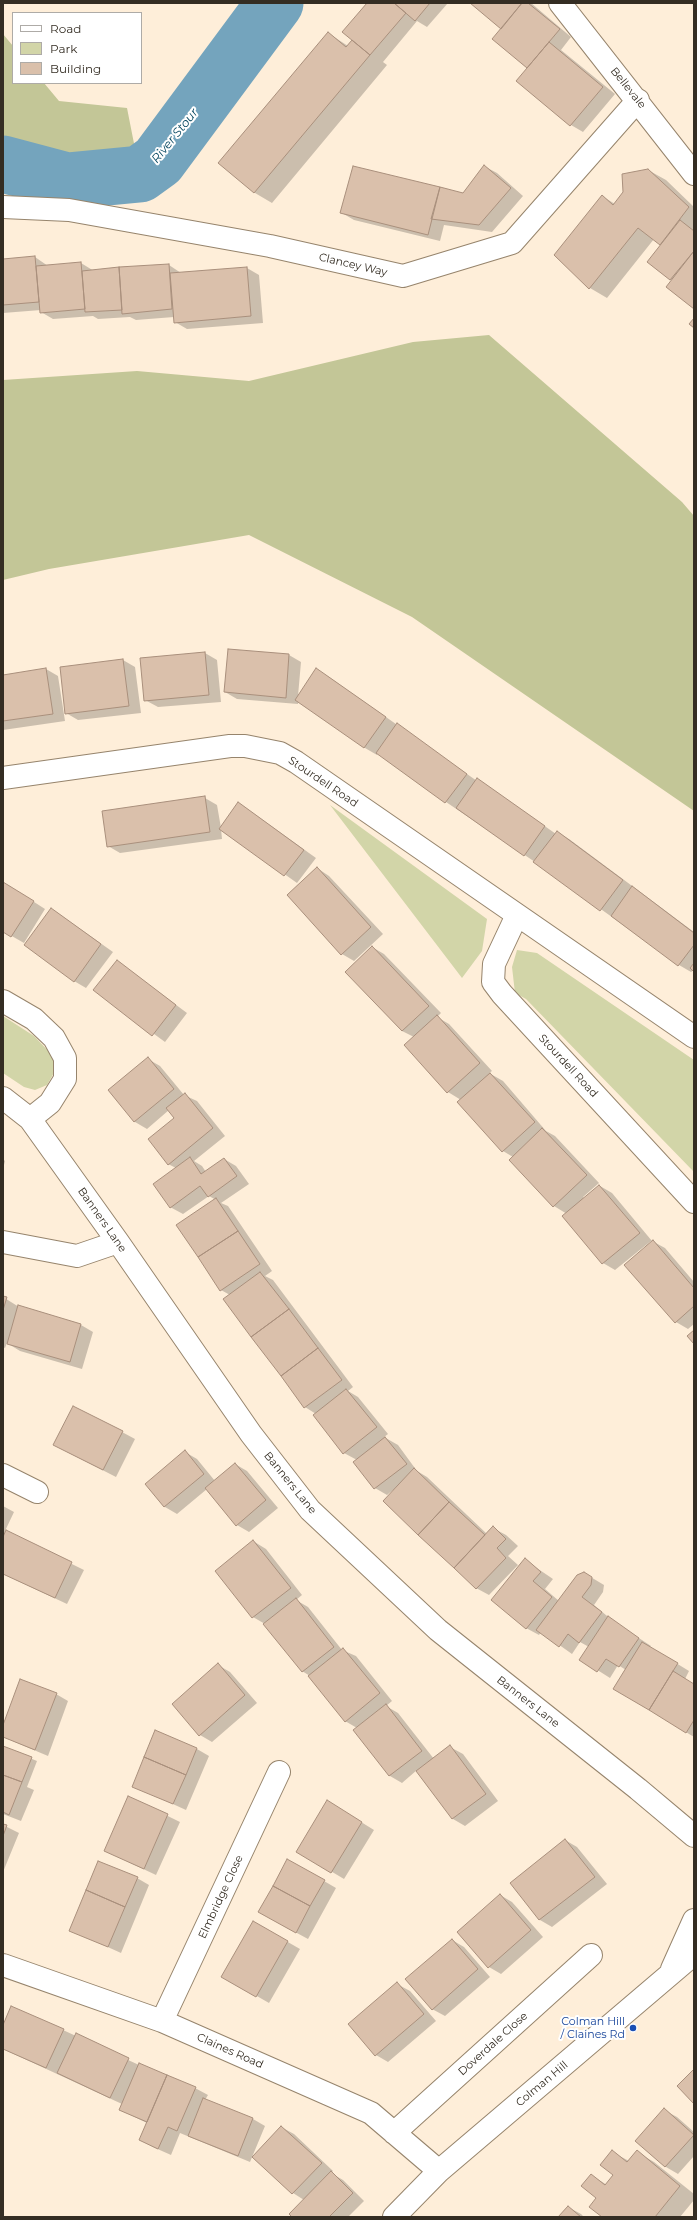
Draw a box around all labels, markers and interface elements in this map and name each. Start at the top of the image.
legend [12,12,142,84]
text: Road [50,21,81,36]
text: Park [50,41,77,56]
text: Building [50,61,101,76]
street label: Bellevale [607,65,649,111]
water label: River Stour [149,106,201,166]
street label: Clancey Way [317,251,389,279]
street label: Stourdell Road [286,754,360,810]
street label: Stourdell Road [535,1032,601,1100]
street label: Banners Lane [75,1185,129,1255]
street label: Banners Lane [261,1449,319,1517]
street label: Banners Lane [494,1673,562,1731]
street label: Elmbridge Close [196,1853,246,1941]
street label: Doverdale Close [456,2009,530,2079]
place label: Colman Hill / Claines Rd [560,2015,625,2041]
marker: Colman Hill / Claines Rd [628,2023,638,2033]
street label: Claines Road [195,2030,265,2072]
street label: Colman Hill [513,2058,571,2110]

